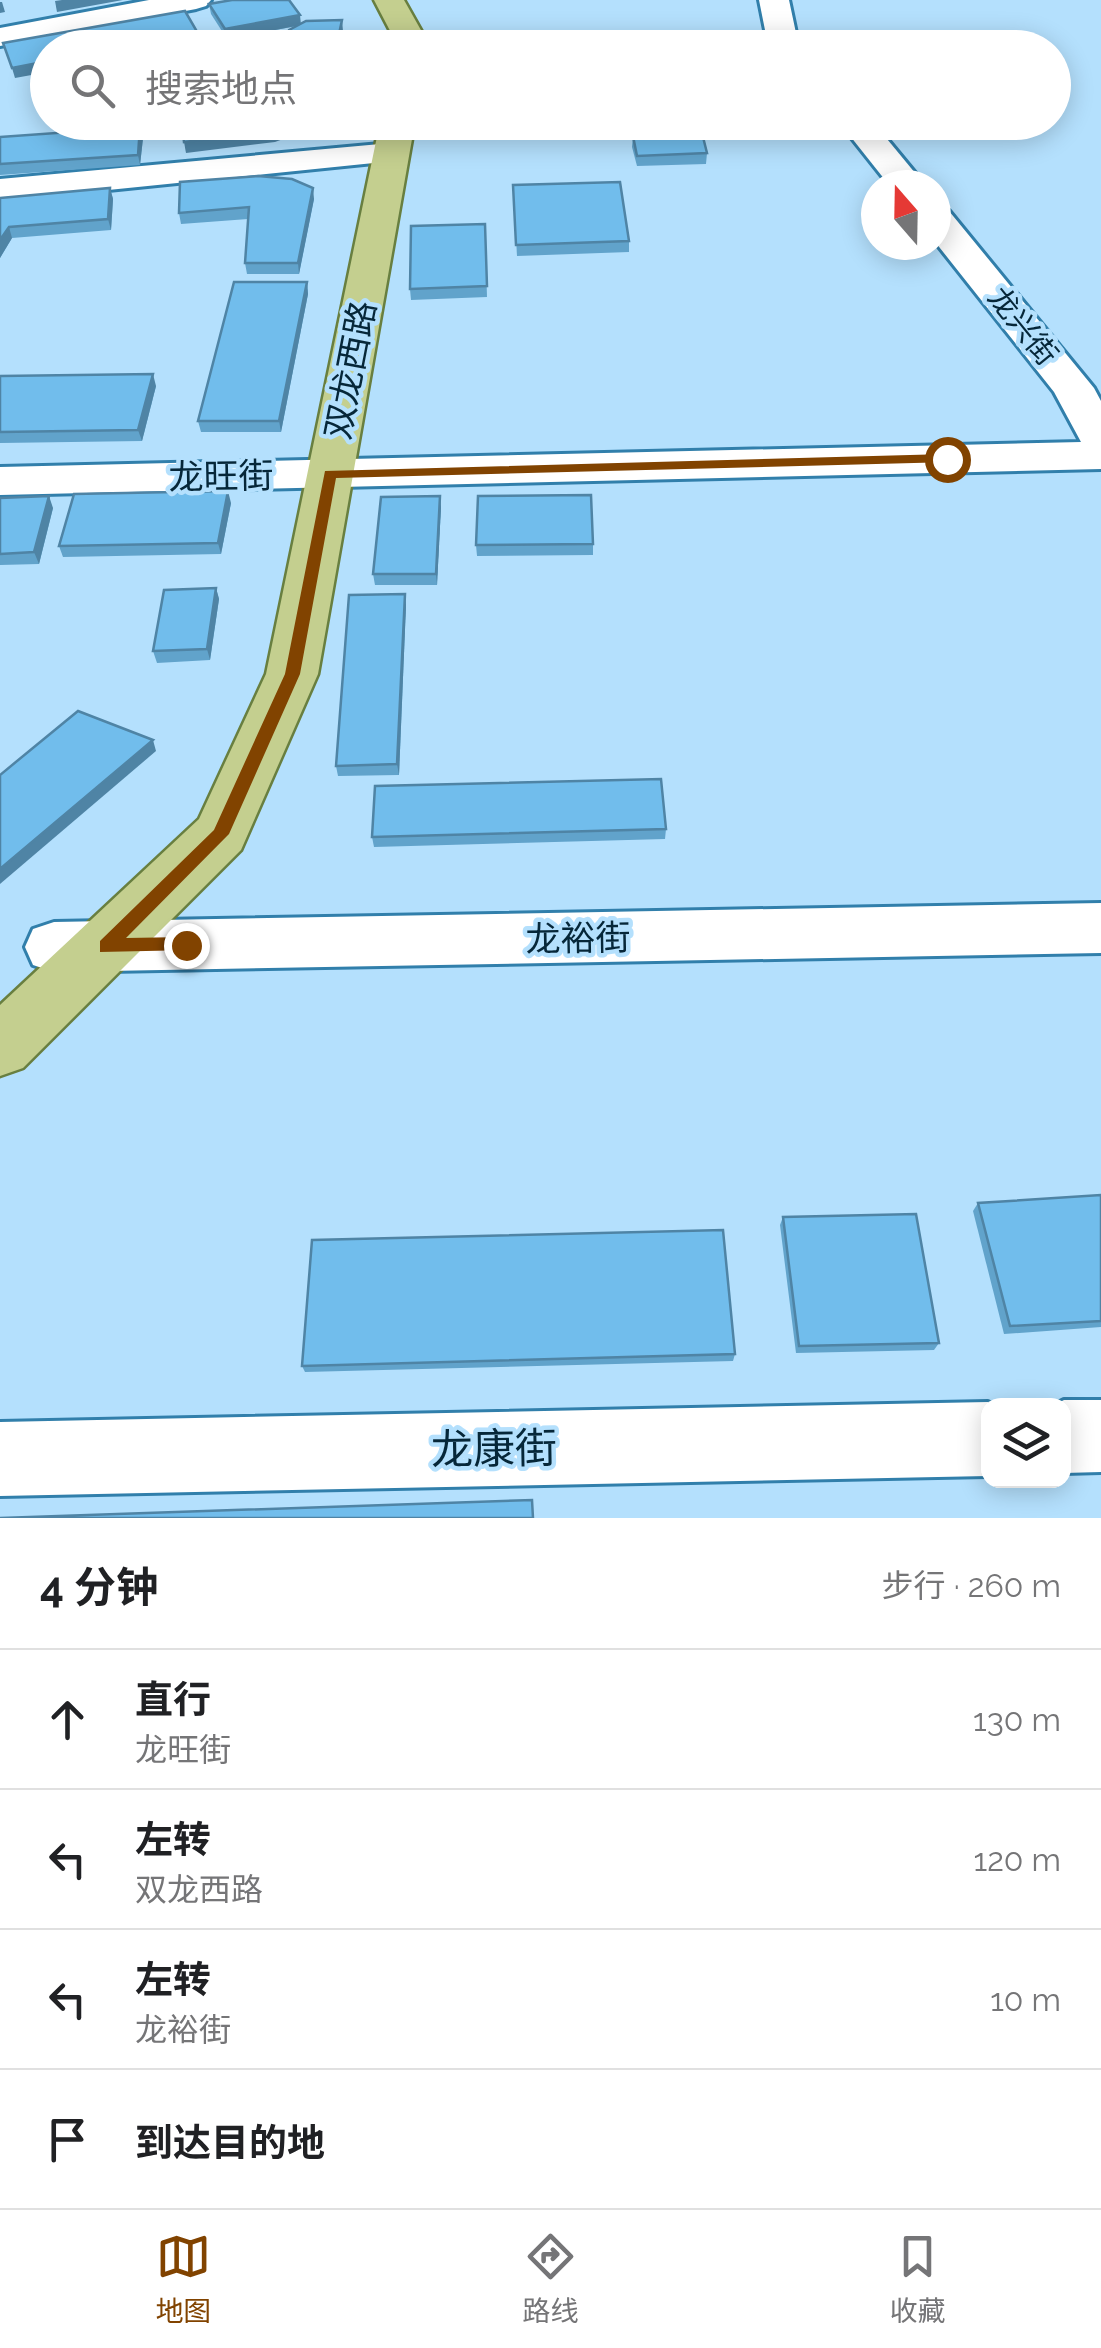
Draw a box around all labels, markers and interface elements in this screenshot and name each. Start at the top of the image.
search box [30,30,1071,140]
icon: search [65,58,120,113]
text: 搜索地点 [145,66,297,111]
north arrow [861,170,951,260]
street label: 龙兴街 [981,280,1065,372]
street label: 双龙西路 [317,297,383,443]
route start [925,437,971,483]
street label: 龙旺街 [168,455,274,497]
street label: 龙裕街 [525,917,631,959]
route end [164,923,210,969]
map controls [981,1398,1071,1488]
button: layers [981,1398,1071,1488]
street label: 龙康街 [431,1423,557,1475]
text: 4 分钟 [40,1563,158,1612]
text: 步行 · 260 m [882,1567,1061,1604]
text: 直行 [135,1677,211,1722]
icon: ahead [40,1692,95,1747]
text: 130 m [973,1701,1061,1738]
text: 龙旺街 [135,1731,231,1768]
text: 左转 [135,1817,211,1862]
icon: left [40,1832,95,1887]
text: 120 m [973,1841,1061,1878]
text: 双龙西路 [135,1871,263,1908]
text: 左转 [135,1957,211,2002]
icon: left [40,1972,95,2027]
text: 10 m [990,1981,1061,2018]
text: 龙裕街 [135,2011,231,2048]
icon: arrive [40,2112,95,2167]
text: 到达目的地 [135,2120,325,2165]
tab: 地图 [155,2229,212,2329]
tab: 路线 [522,2229,579,2329]
tab: 收藏 [889,2229,946,2329]

